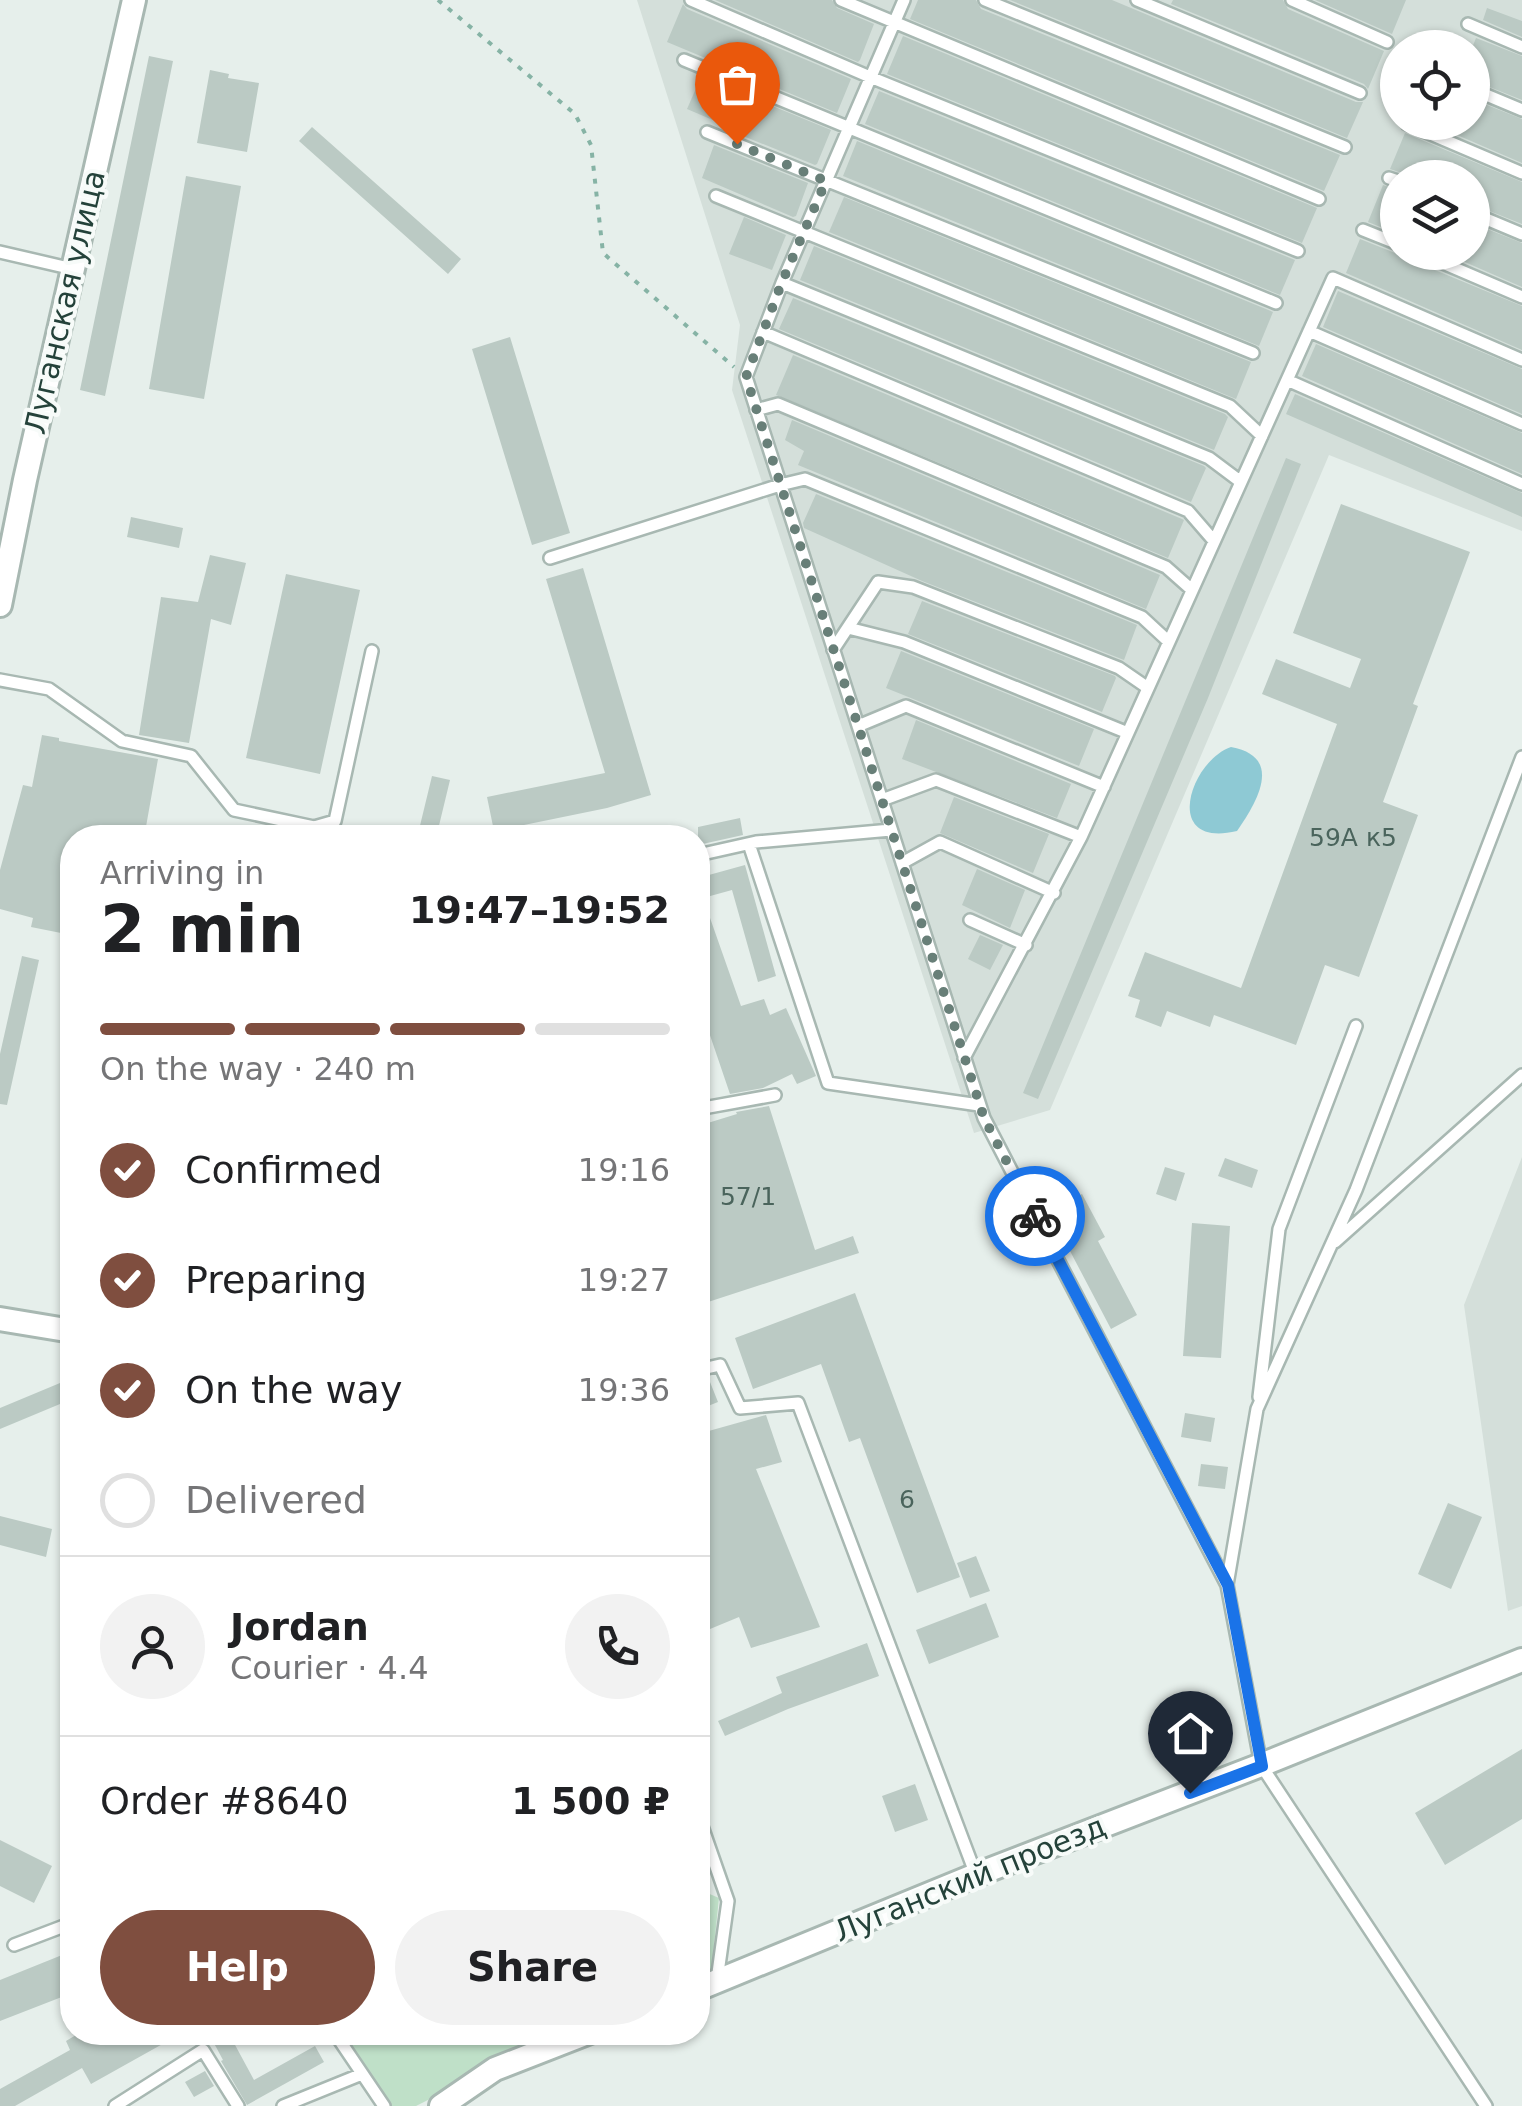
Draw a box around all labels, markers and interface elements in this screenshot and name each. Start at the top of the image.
map controls [1380,30,1490,270]
button: locate [1380,30,1490,140]
pin [695,42,780,145]
icon: bag [710,57,765,112]
button: layers [1380,160,1490,270]
street label: Луганская улица [17,166,112,437]
house number: 59А к5 [1309,823,1397,852]
text: Arriving in [100,854,264,892]
text: 19:47–19:52 [409,888,670,932]
text: 2 min [100,892,304,967]
text: On the way · 240 m [100,1050,416,1088]
icon: check [100,1143,155,1198]
text: Confirmed [185,1148,382,1192]
text: 19:16 [578,1151,670,1189]
courier [985,1166,1085,1266]
house number: 57/1 [720,1182,776,1211]
icon: bike [1008,1189,1063,1244]
icon: check [100,1253,155,1308]
text: Preparing [185,1258,367,1302]
text: 19:27 [578,1261,670,1299]
icon: check [100,1363,155,1418]
text: On the way [185,1368,402,1412]
text: 19:36 [578,1371,670,1409]
text: Delivered [185,1478,367,1522]
house number: 6 [899,1485,915,1514]
button: person [100,1594,205,1699]
button: phone [565,1594,670,1699]
text: Jordan [230,1605,369,1649]
text: Courier · 4.4 [230,1649,429,1687]
pin [1148,1691,1233,1794]
icon: home [1163,1706,1218,1761]
text: Order #8640 [100,1779,349,1823]
text: 1 500 ₽ [511,1779,670,1823]
street label: Луганский проезд [829,1808,1111,1949]
button: Help [100,1910,375,2025]
button: Share [395,1910,670,2025]

